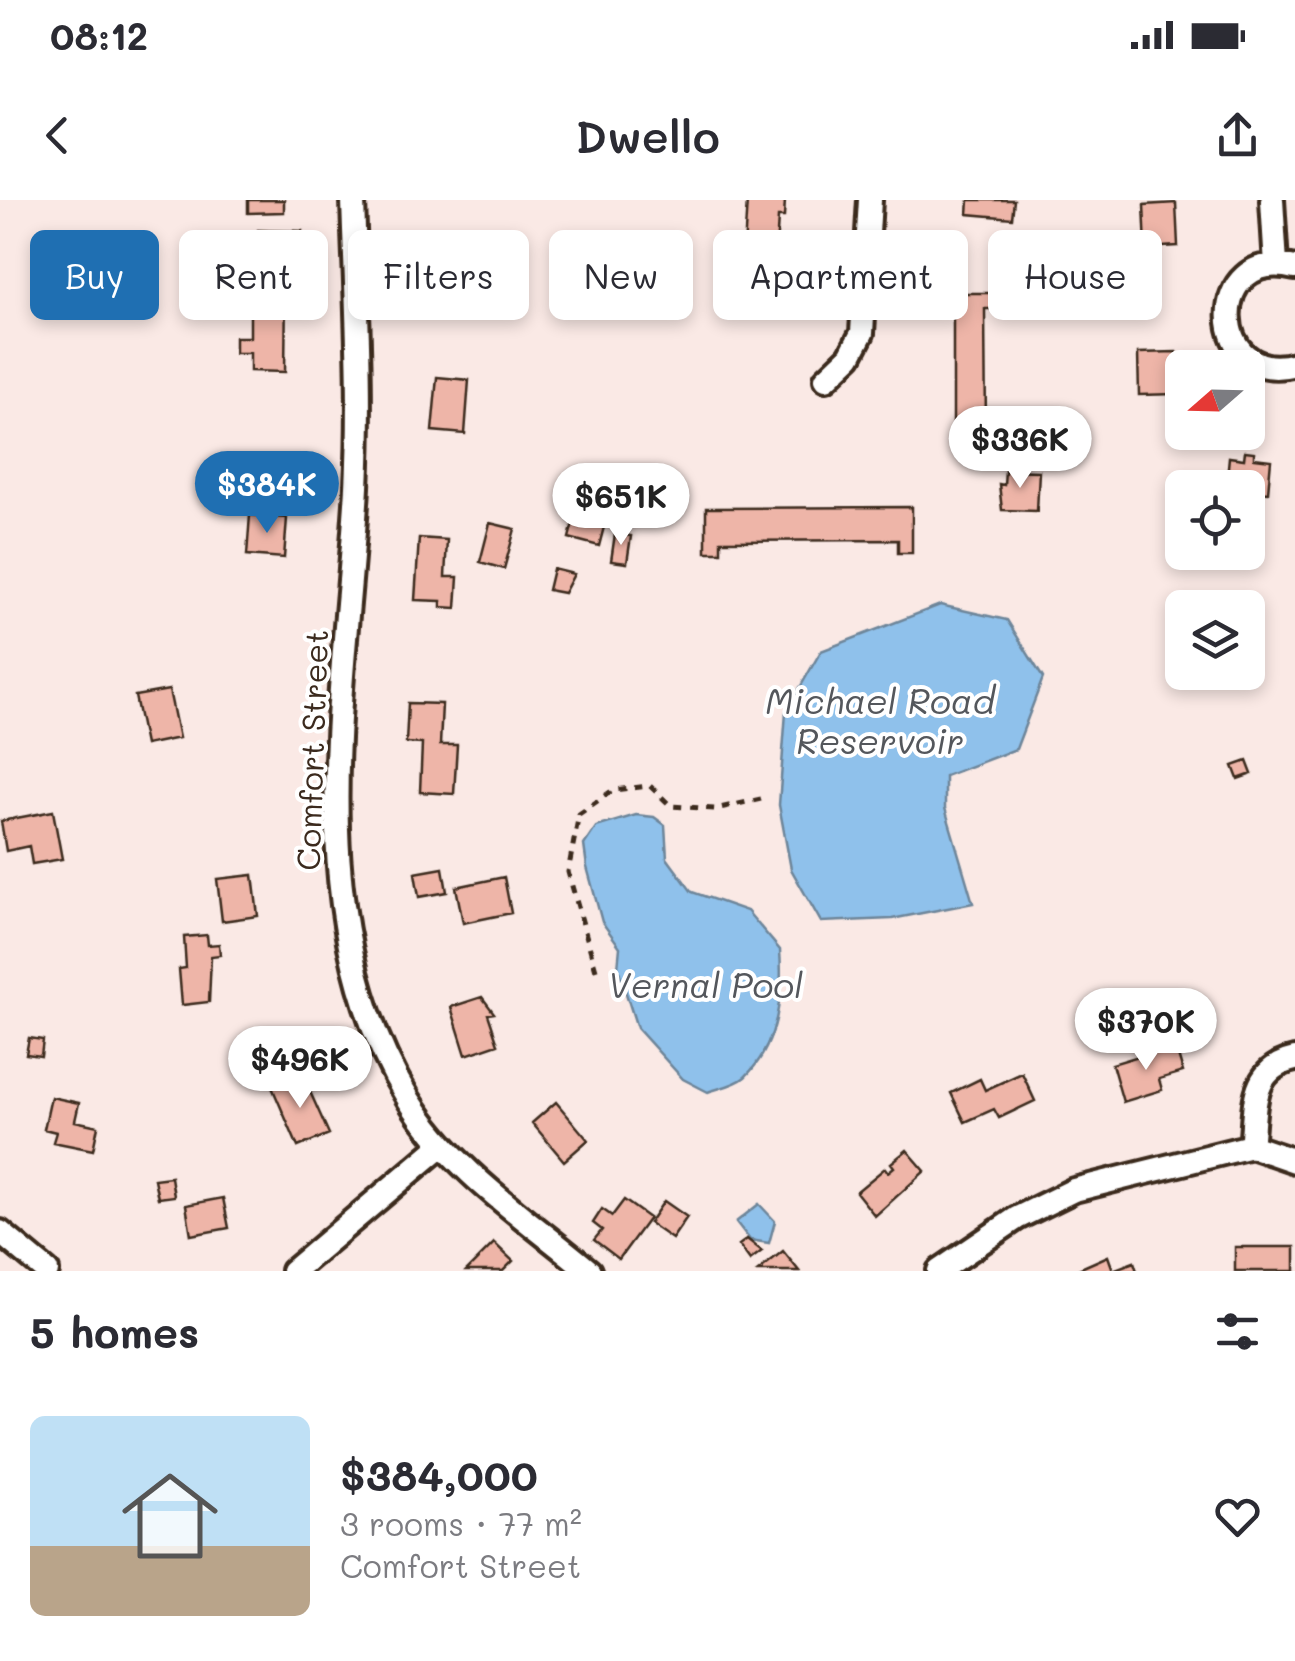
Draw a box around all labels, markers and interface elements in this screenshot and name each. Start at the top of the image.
text: 08:12 [50,10,148,60]
text: Dwello [575,106,720,164]
icon: back [30,108,85,163]
icon: share [1210,108,1265,163]
chip: Buy [30,230,159,320]
chip: Rent [179,230,328,320]
chip: Filters [348,230,529,320]
chip: New [549,230,693,320]
chip: Apartment [713,230,968,320]
chip: House [988,230,1162,320]
north arrow [1165,350,1265,450]
map controls [1165,350,1265,690]
pin: $336K [950,406,1090,491]
text: $336K [971,417,1069,459]
pin: $384K [197,451,337,536]
text: $384K [217,462,317,504]
pin: $651K [551,463,691,548]
button: locate [1165,470,1265,570]
text: $651K [574,474,668,516]
button: layers [1165,590,1265,690]
street label: Comfort Street [286,629,336,871]
water label: Michael Road Reservoir [765,677,997,763]
water label: Vernal Pool [607,961,803,1007]
pin: $370K [1076,988,1216,1073]
text: $370K [1097,999,1195,1041]
pin: $496K [230,1026,370,1111]
text: $496K [250,1037,350,1079]
text: 5 homes [30,1304,199,1359]
icon: filters [1210,1304,1265,1359]
text: $384,000 [340,1447,538,1502]
icon: home [110,1456,230,1576]
icon: heart [1210,1489,1265,1544]
text: 3 rooms · 77 m² [340,1502,582,1544]
text: Comfort Street [340,1544,581,1586]

